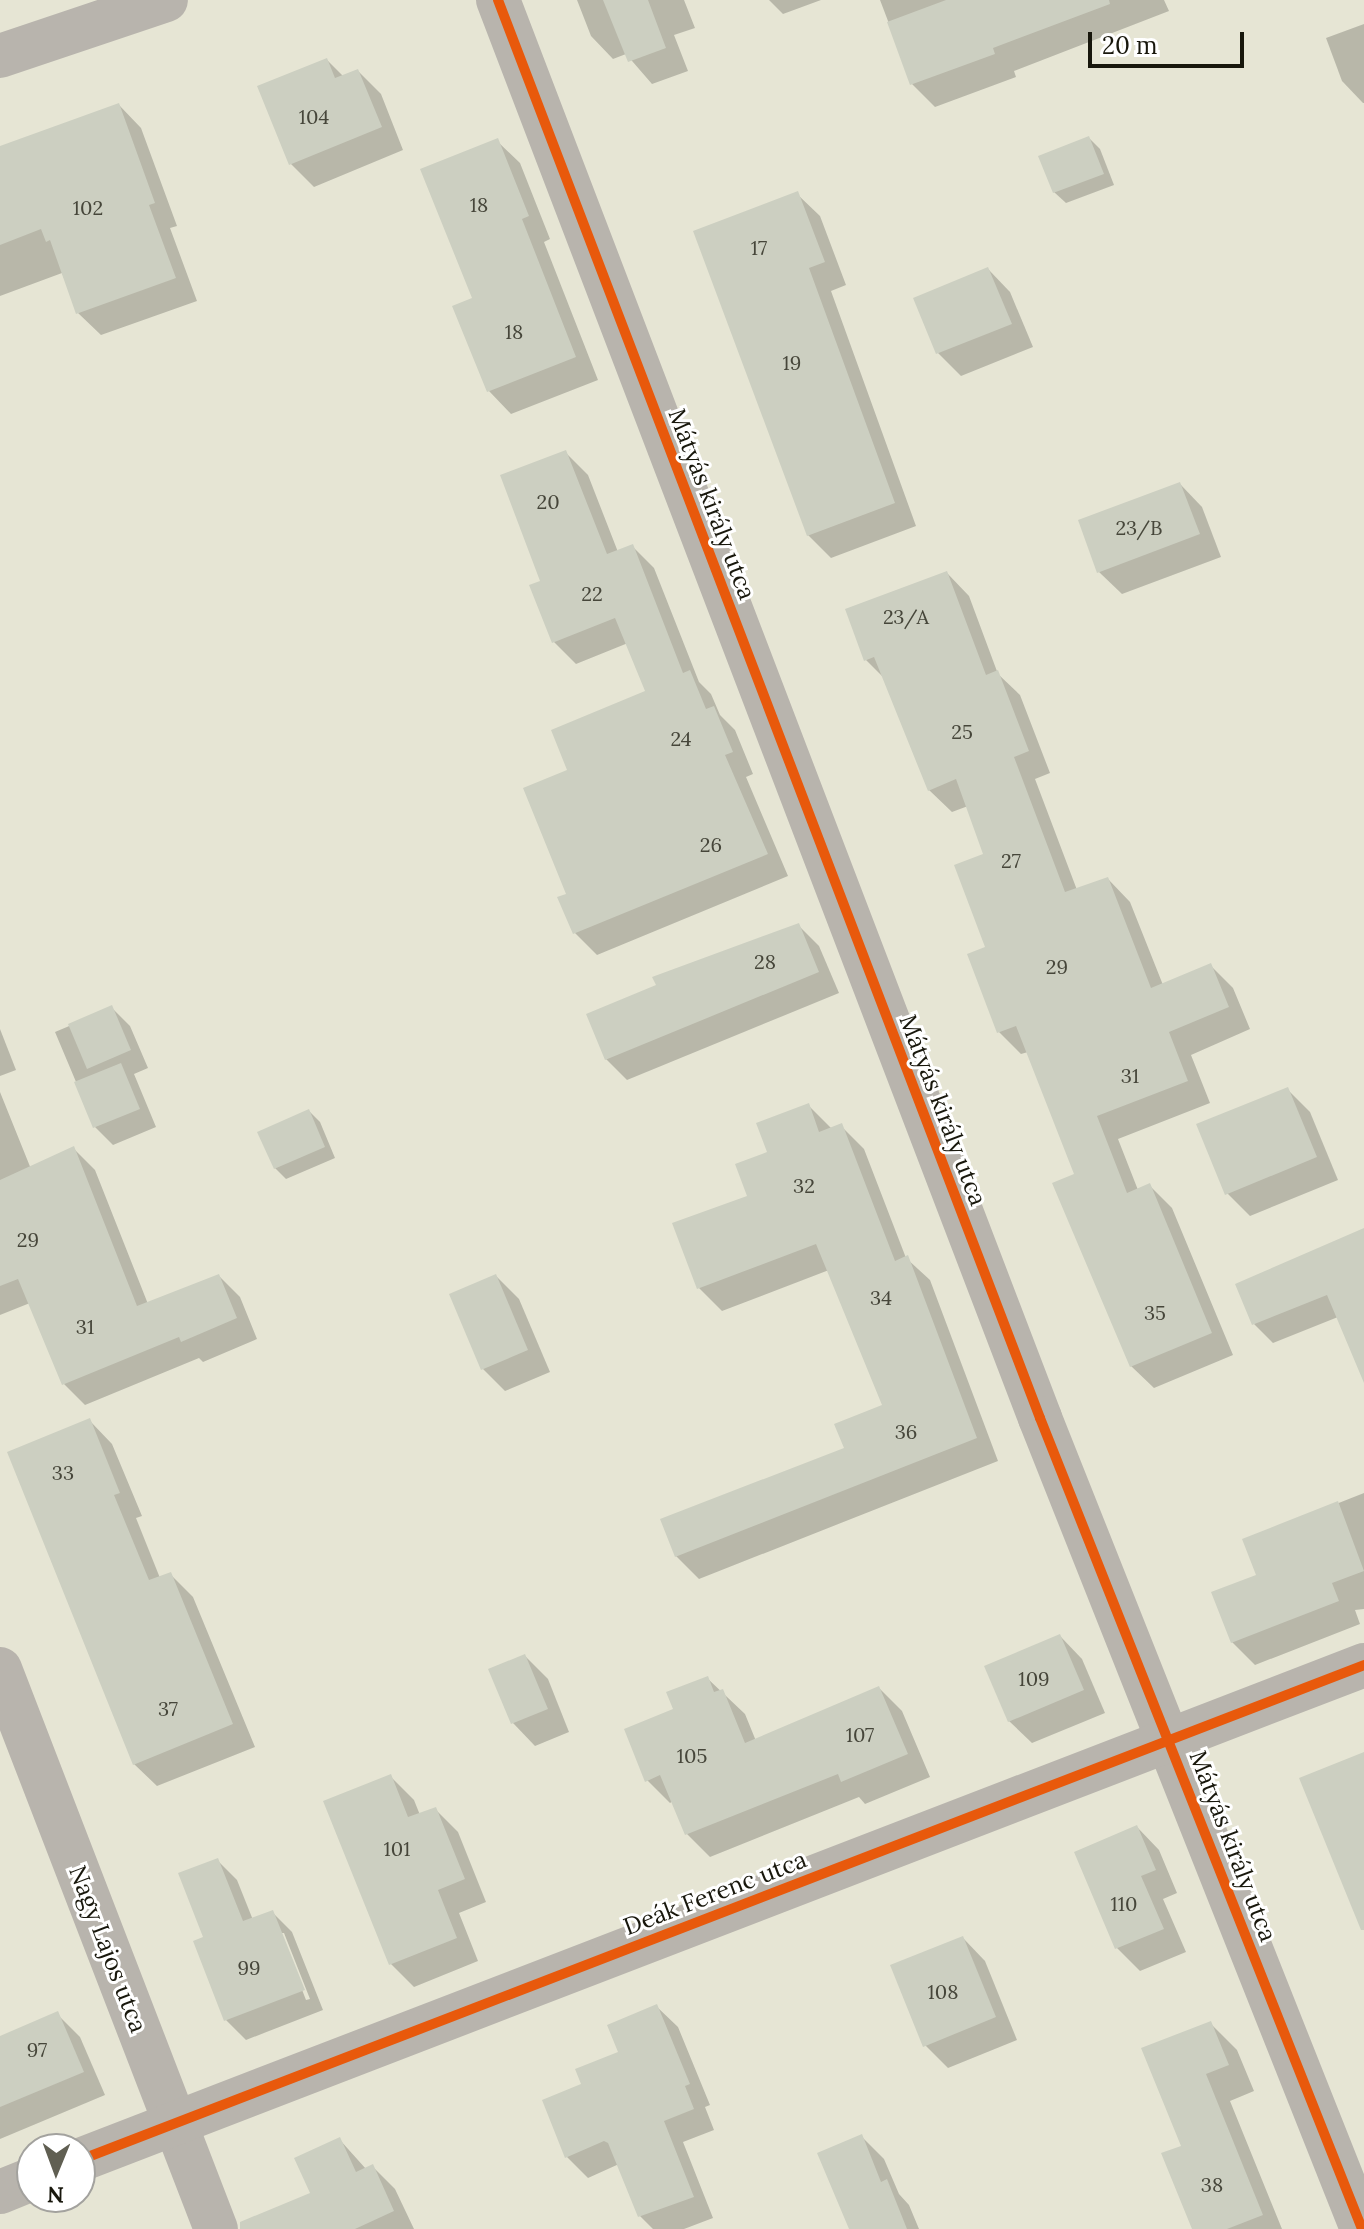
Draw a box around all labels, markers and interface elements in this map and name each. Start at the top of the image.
scale bar [1092,16,1248,66]
text: 20 m [1102,30,1158,61]
house number: 104 [299,104,329,128]
house number: 18 [470,192,488,216]
house number: 102 [73,195,103,219]
house number: 17 [751,235,767,259]
house number: 18 [505,319,523,343]
house number: 19 [783,350,801,374]
street label: Mátyás király utca [662,404,762,604]
house number: 20 [536,489,560,513]
house number: 23/B [1115,515,1163,539]
house number: 22 [581,581,603,605]
house number: 23/A [883,604,929,628]
house number: 25 [951,719,973,743]
house number: 24 [670,726,692,750]
house number: 26 [700,832,722,856]
house number: 27 [1001,848,1021,872]
house number: 28 [754,949,776,973]
house number: 29 [1046,954,1068,978]
street label: Mátyás király utca [893,1010,993,1210]
house number: 31 [1121,1063,1139,1087]
house number: 32 [793,1173,815,1197]
house number: 29 [17,1227,39,1251]
house number: 34 [870,1285,892,1309]
house number: 35 [1144,1300,1166,1324]
house number: 31 [76,1314,94,1338]
house number: 36 [895,1419,917,1443]
house number: 33 [52,1460,74,1484]
house number: 109 [1018,1666,1050,1690]
house number: 37 [158,1696,178,1720]
house number: 107 [846,1722,874,1746]
house number: 105 [677,1743,707,1767]
street label: Mátyás király utca [1183,1746,1283,1946]
house number: 101 [384,1836,410,1860]
street label: Deák Ferenc utca [619,1845,811,1941]
street label: Nagy Lajos utca [63,1861,153,2037]
house number: 110 [1111,1891,1137,1915]
house number: 99 [237,1955,261,1979]
house number: 108 [928,1979,958,2003]
house number: 97 [27,2037,47,2061]
north arrow [16,2133,96,2213]
house number: 38 [1201,2172,1223,2196]
text: N [47,2181,64,2209]

